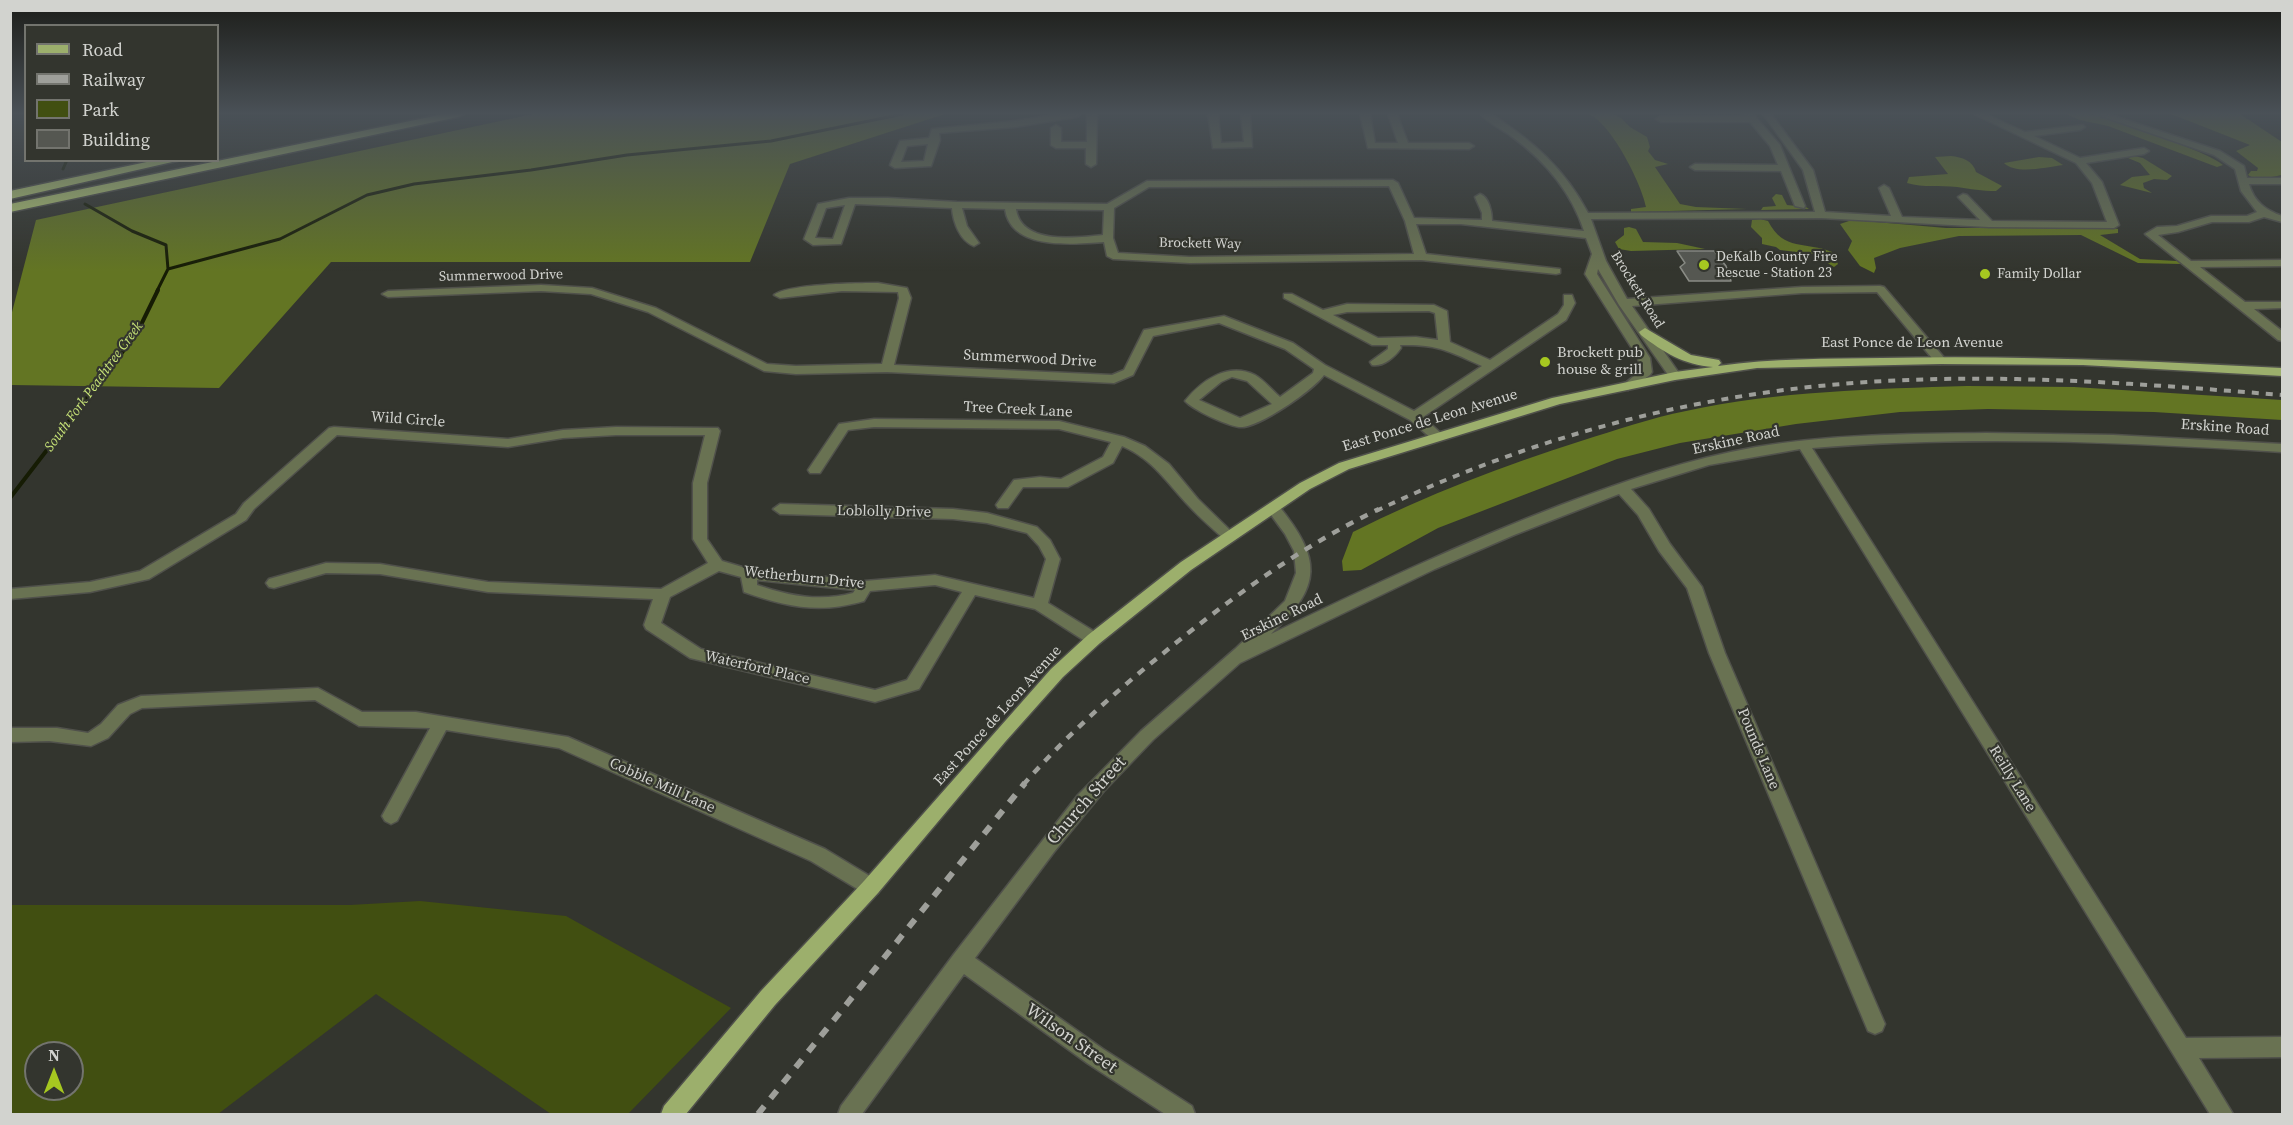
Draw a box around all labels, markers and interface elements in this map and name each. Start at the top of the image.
legend [24,24,219,162]
text: Road [82,37,123,62]
text: Railway [82,67,145,92]
text: Park [82,97,119,122]
text: Building [82,127,150,152]
street label: Brockett Way [1159,235,1241,253]
street label: Brockett Road [1607,248,1667,332]
place label: DeKalb County Fire Rescue - Station 23 [1716,249,1838,282]
marker: DeKalb County Fire Rescue - Station 23 [1697,258,1711,272]
place label: Family Dollar [1997,266,2082,282]
street label: Summerwood Drive [439,267,563,285]
marker: Family Dollar [1978,267,1992,281]
water label: South Fork Peachtree Creek [41,319,147,455]
street label: East Ponce de Leon Avenue [1821,334,2003,352]
place label: Brockett pub house & grill [1557,344,1643,379]
street label: Summerwood Drive [963,347,1097,371]
marker: Brockett pub house & grill [1538,355,1552,369]
street label: East Ponce de Leon Avenue [1340,386,1520,456]
street label: Tree Creek Lane [963,398,1073,422]
street label: Wild Circle [370,408,446,432]
street label: Erskine Road [2180,416,2270,440]
street label: Erskine Road [1691,423,1781,459]
street label: Loblolly Drive [837,502,931,522]
street label: Wetherburn Drive [743,563,865,593]
street label: Erskine Road [1238,591,1326,645]
street label: East Ponce de Leon Avenue [930,642,1066,790]
street label: Waterford Place [703,647,811,689]
street label: Pounds Lane [1733,706,1783,792]
street label: Reilly Lane [1985,742,2039,816]
street label: Church Street [1043,752,1131,850]
street label: Cobble Mill Lane [606,755,718,817]
street label: Wilson Street [1021,999,1121,1079]
north arrow [24,1041,84,1101]
text: N [48,1044,60,1066]

